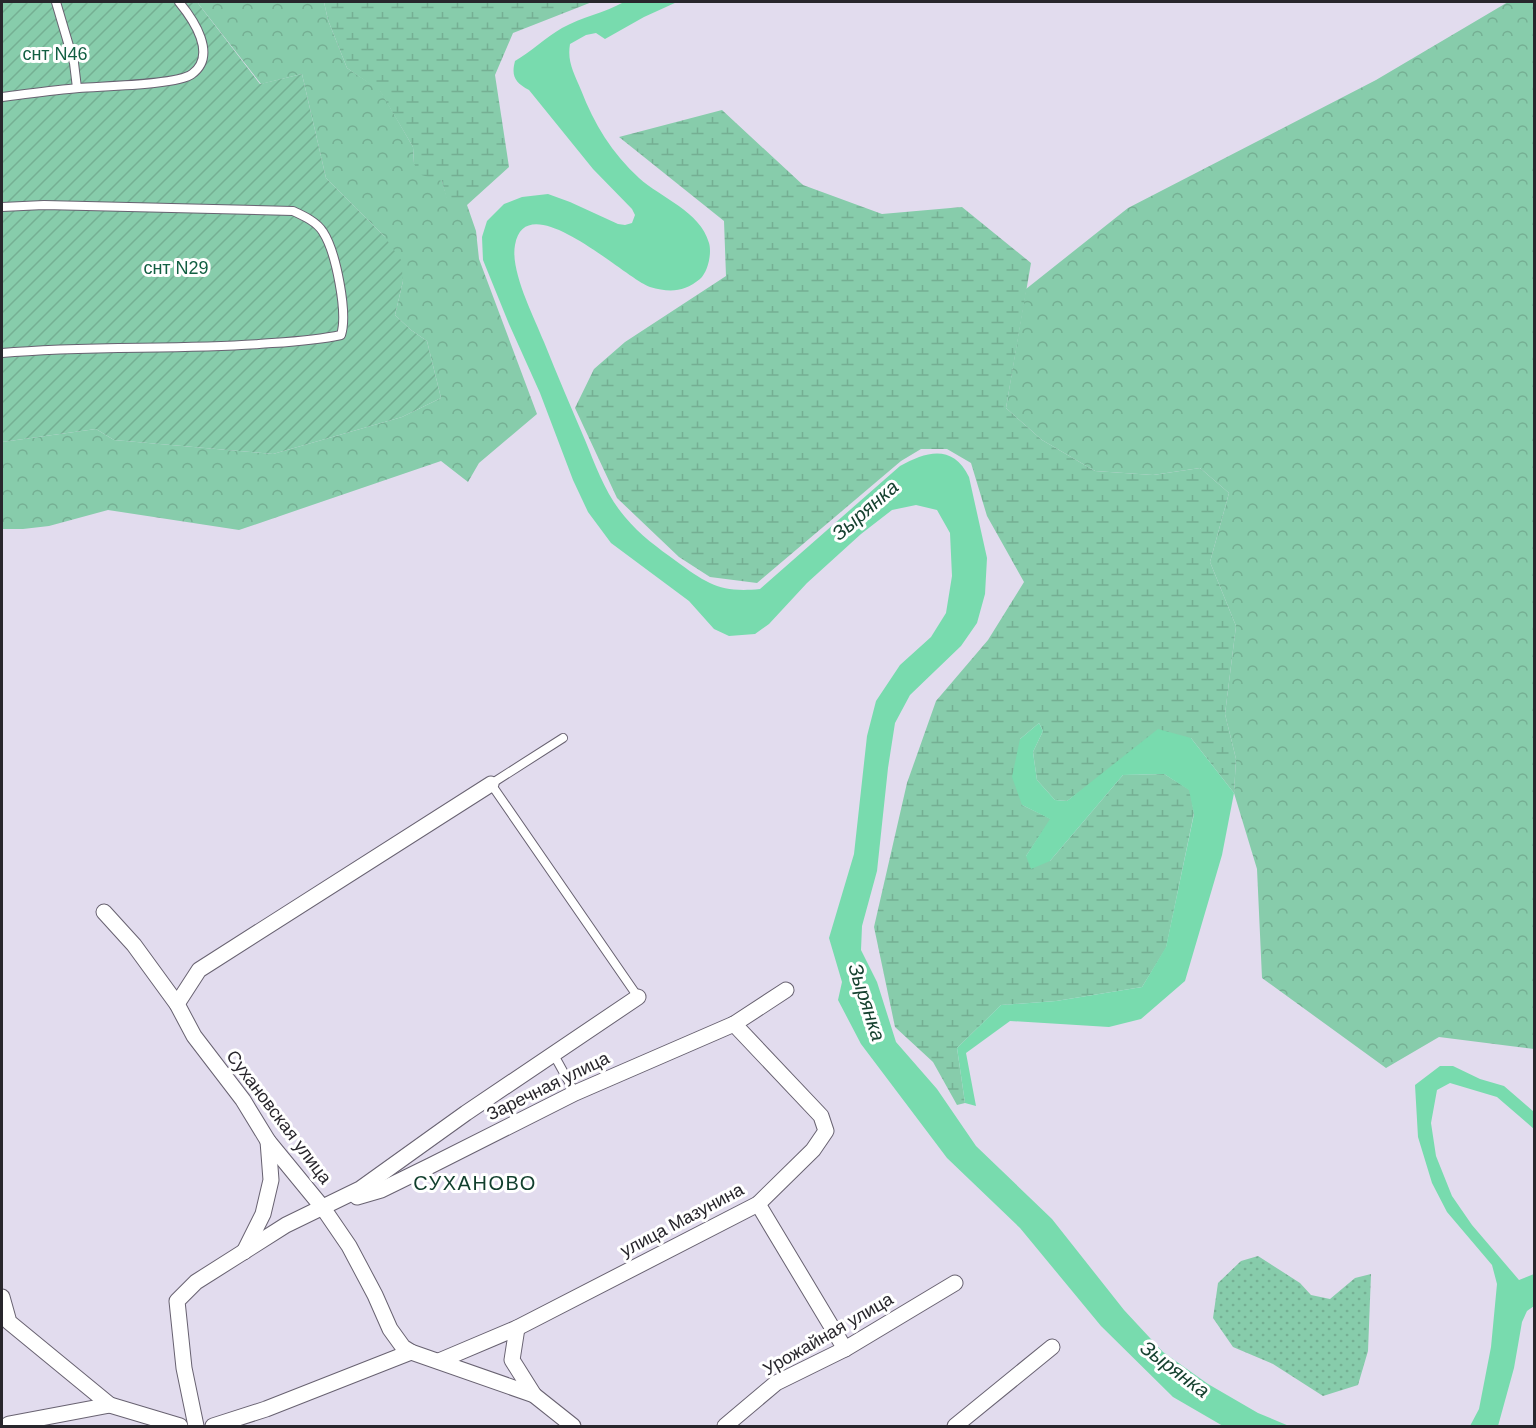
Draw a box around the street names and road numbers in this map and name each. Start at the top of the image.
street label: Сухановская улица [222,1046,336,1188]
street label: Заречная улица [483,1047,613,1124]
street label: улица Мазунина [617,1179,748,1261]
street label: Урожайная улица [759,1288,897,1379]

